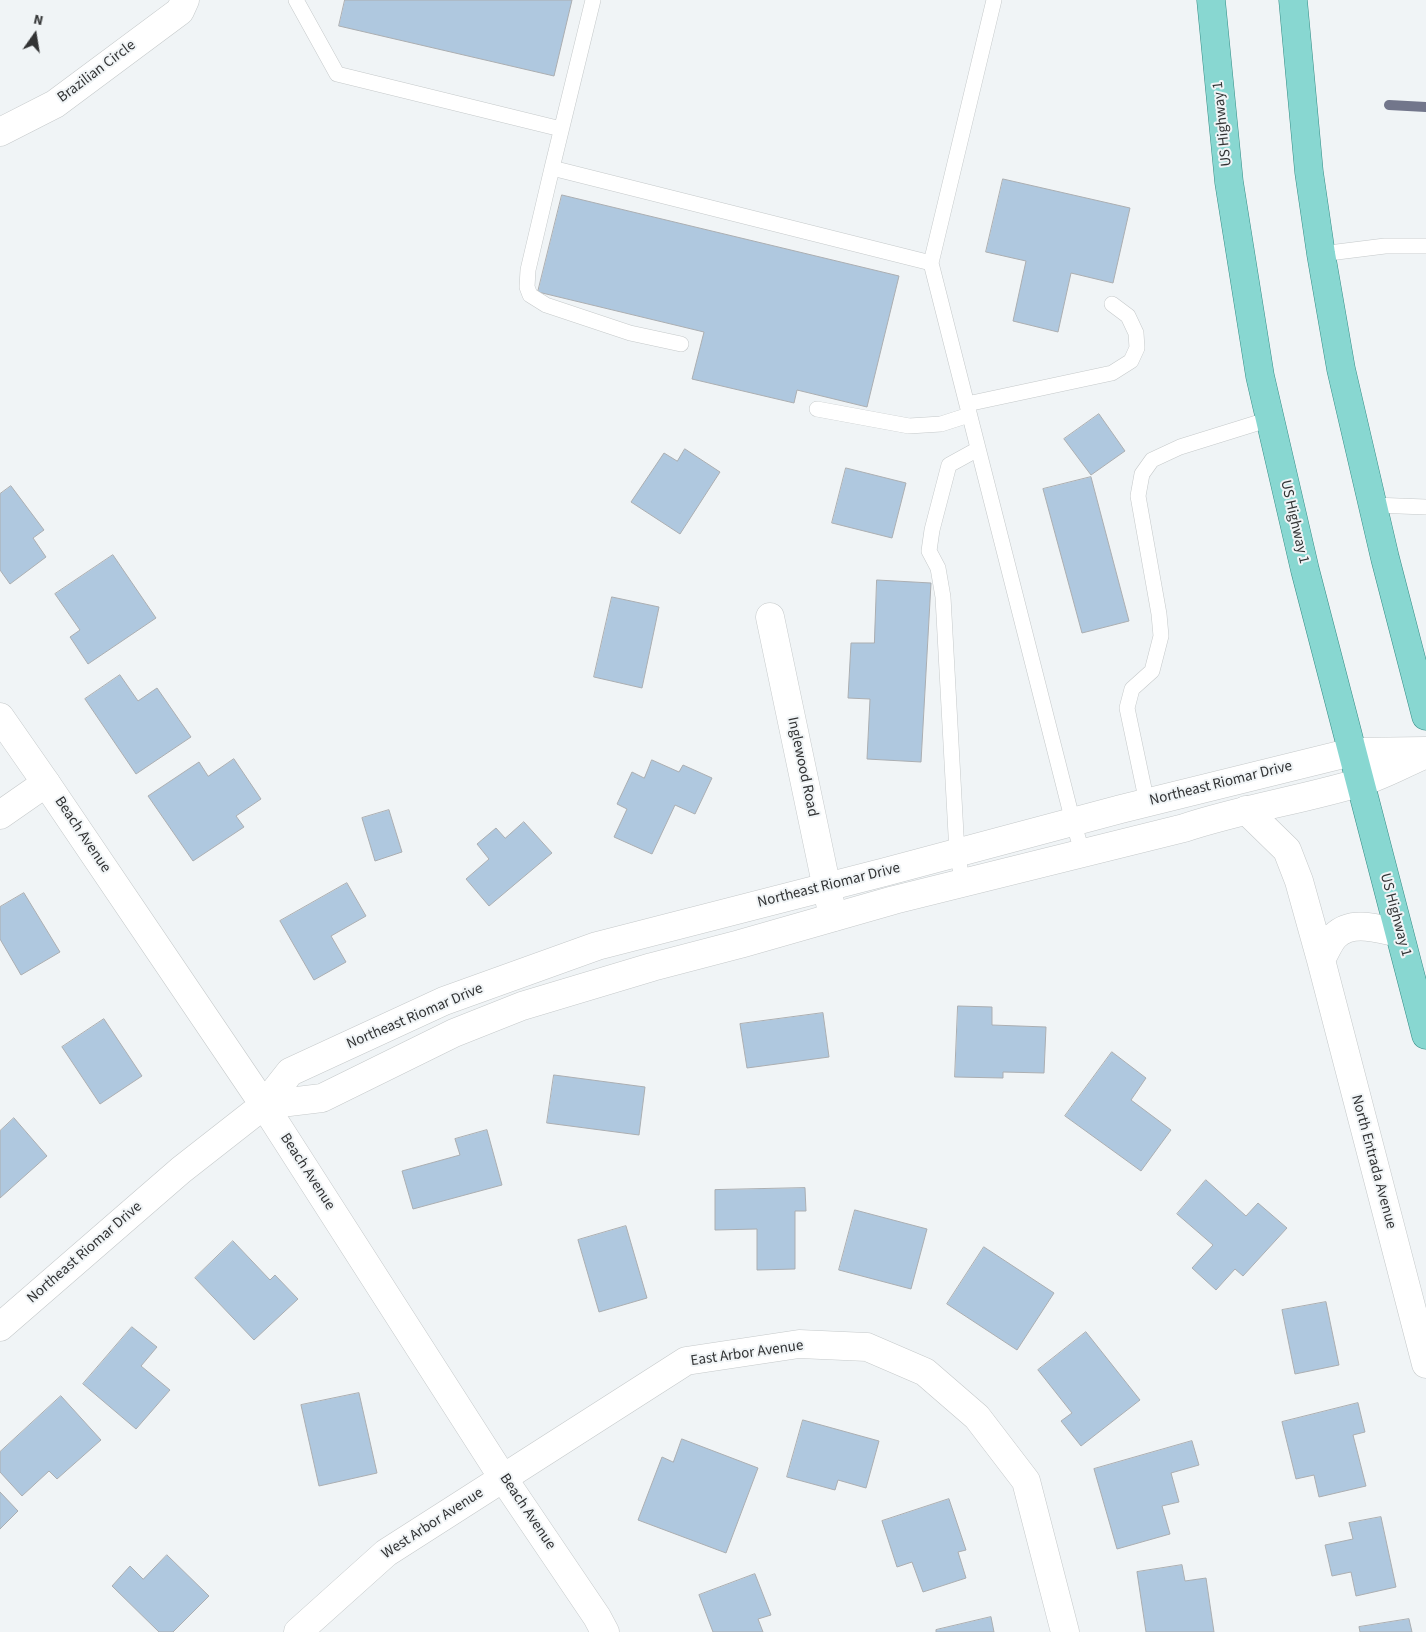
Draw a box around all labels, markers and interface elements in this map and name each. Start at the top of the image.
north arrow [10,10,60,60]
text: N [32,10,45,31]
street label: Brazilian Circle [54,37,140,107]
street label: US Highway 1 [1210,81,1236,167]
street label: US Highway 1 [1276,478,1312,566]
street label: Inglewood Road [783,715,821,819]
street label: Northeast Riomar Drive [1148,758,1294,810]
street label: Beach Avenue [50,794,114,876]
street label: Northeast Riomar Drive [756,860,902,912]
street label: US Highway 1 [1375,871,1415,959]
street label: Northeast Riomar Drive [344,980,486,1054]
street label: North Entrada Avenue [1346,1093,1400,1231]
street label: Beach Avenue [276,1130,338,1214]
street label: Northeast Riomar Drive [24,1198,146,1308]
street label: East Arbor Avenue [689,1337,805,1371]
street label: Beach Avenue [495,1471,559,1553]
street label: West Arbor Avenue [379,1484,487,1564]

